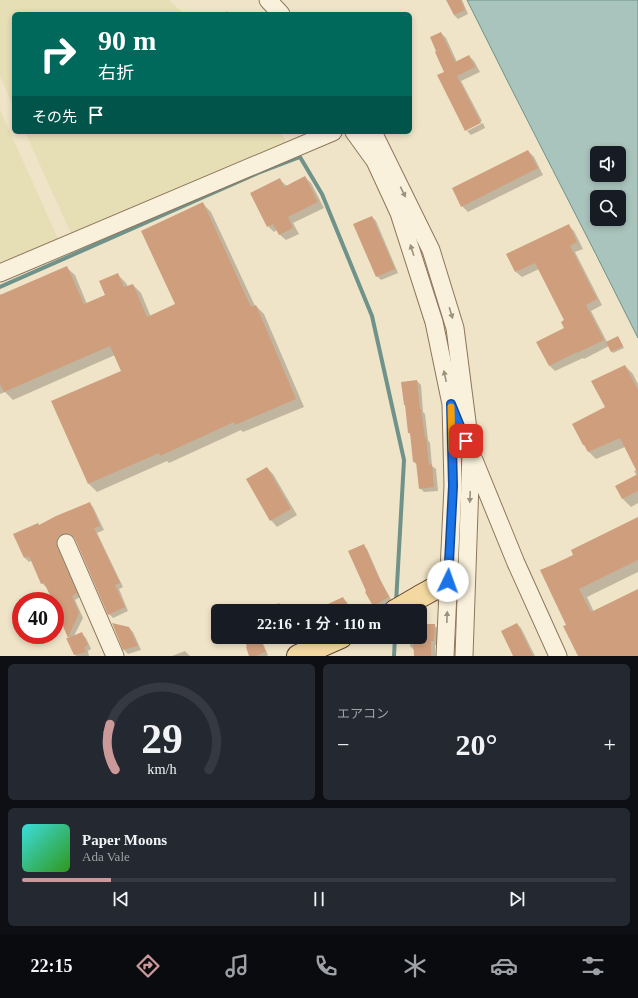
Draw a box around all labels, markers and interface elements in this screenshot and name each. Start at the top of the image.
text: 90 m [98,25,156,56]
icon: right [32,28,84,80]
text: 右折 [98,63,134,83]
icon: arrive [85,104,107,126]
text: その先 [32,109,77,125]
map controls [590,146,626,226]
button: sound [590,146,626,182]
one-way arrow [400,186,406,198]
button: search [590,190,626,226]
one-way arrow [408,244,414,256]
one-way arrow [448,307,454,319]
one-way arrow [442,370,448,382]
pin [449,424,483,458]
icon: arrive [455,430,477,452]
one-way arrow [467,491,473,504]
position arrow [427,560,469,602]
speed limit sign: 40 [12,592,64,644]
one-way arrow [443,611,450,623]
text: 22:16 · 1 分 · 110 m [257,616,381,632]
text: エアコン [337,706,389,721]
text: 29 [141,716,182,762]
text: 20° [456,728,498,761]
text: − [337,732,349,757]
text: + [604,732,616,757]
text: km/h [147,761,176,777]
text: Paper Moons [82,832,167,848]
text: Ada Vale [82,849,130,864]
icon: previous [110,888,132,910]
icon: pause [308,888,330,910]
icon: next [506,888,528,910]
icon: directions [134,952,162,980]
icon: music [223,952,251,980]
icon: phone [312,952,340,980]
icon: climate [401,952,429,980]
icon: car [490,952,518,980]
icon: filters [579,952,607,980]
text: 22:15 [31,956,73,976]

